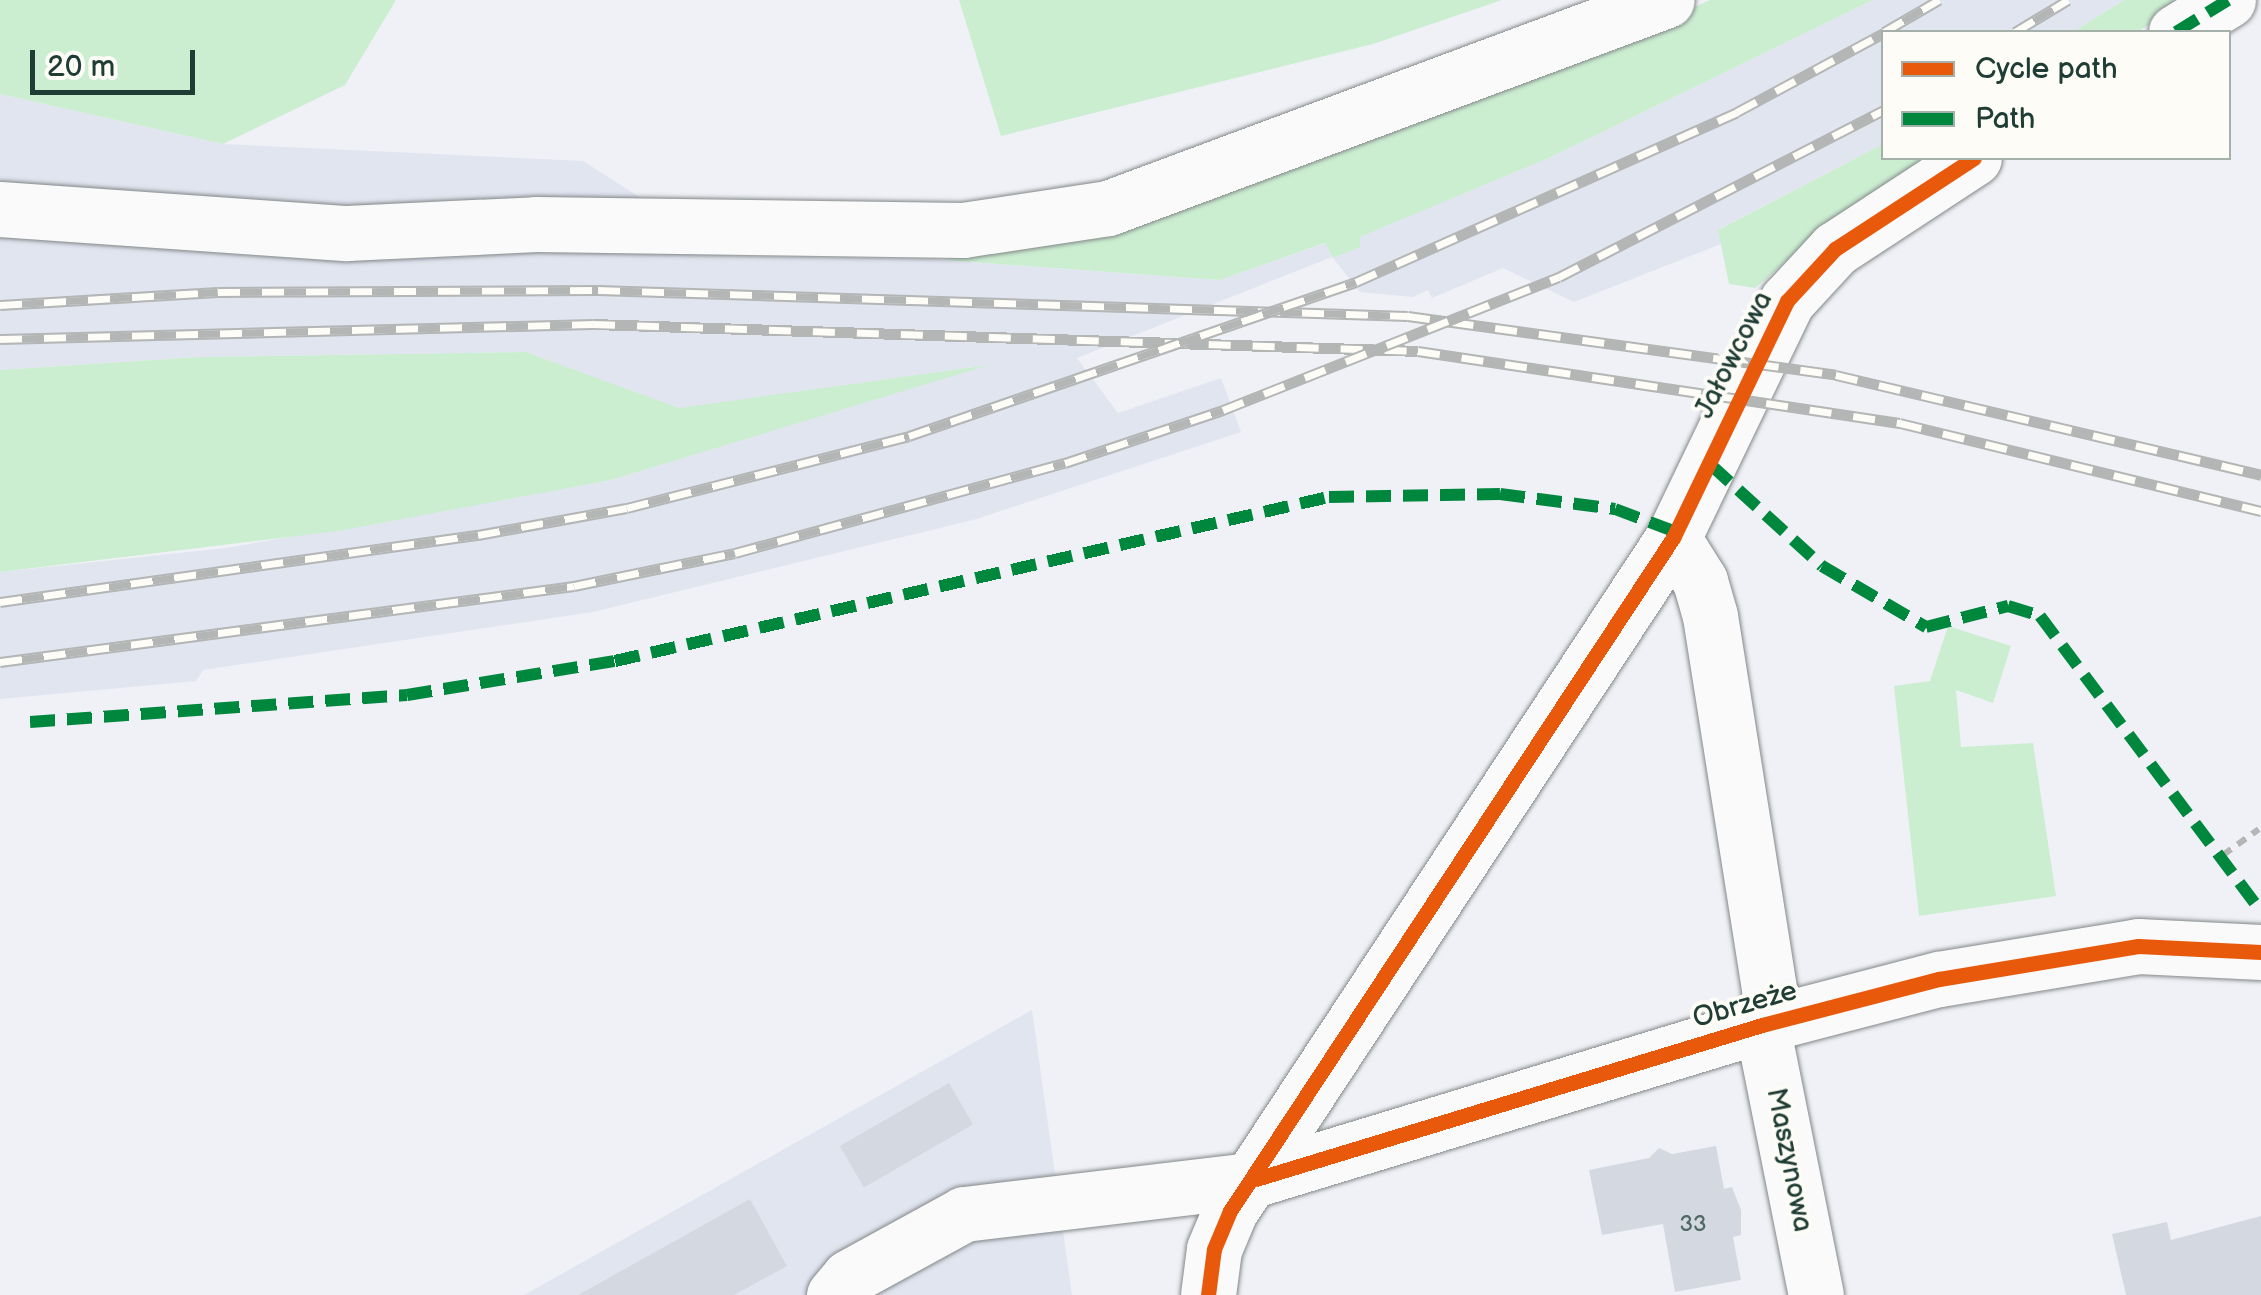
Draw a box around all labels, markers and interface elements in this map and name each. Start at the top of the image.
scale bar [35,30,200,92]
legend [1881,30,2231,160]
text: 20 m [47,49,115,85]
text: Cycle path [1975,51,2118,87]
text: Path [1975,101,2035,137]
street label: Jałowcowa [1688,286,1780,424]
street label: Obrzeże [1689,974,1801,1036]
street label: Maszynowa [1759,1085,1819,1235]
house number: 33 [1679,1212,1707,1238]

